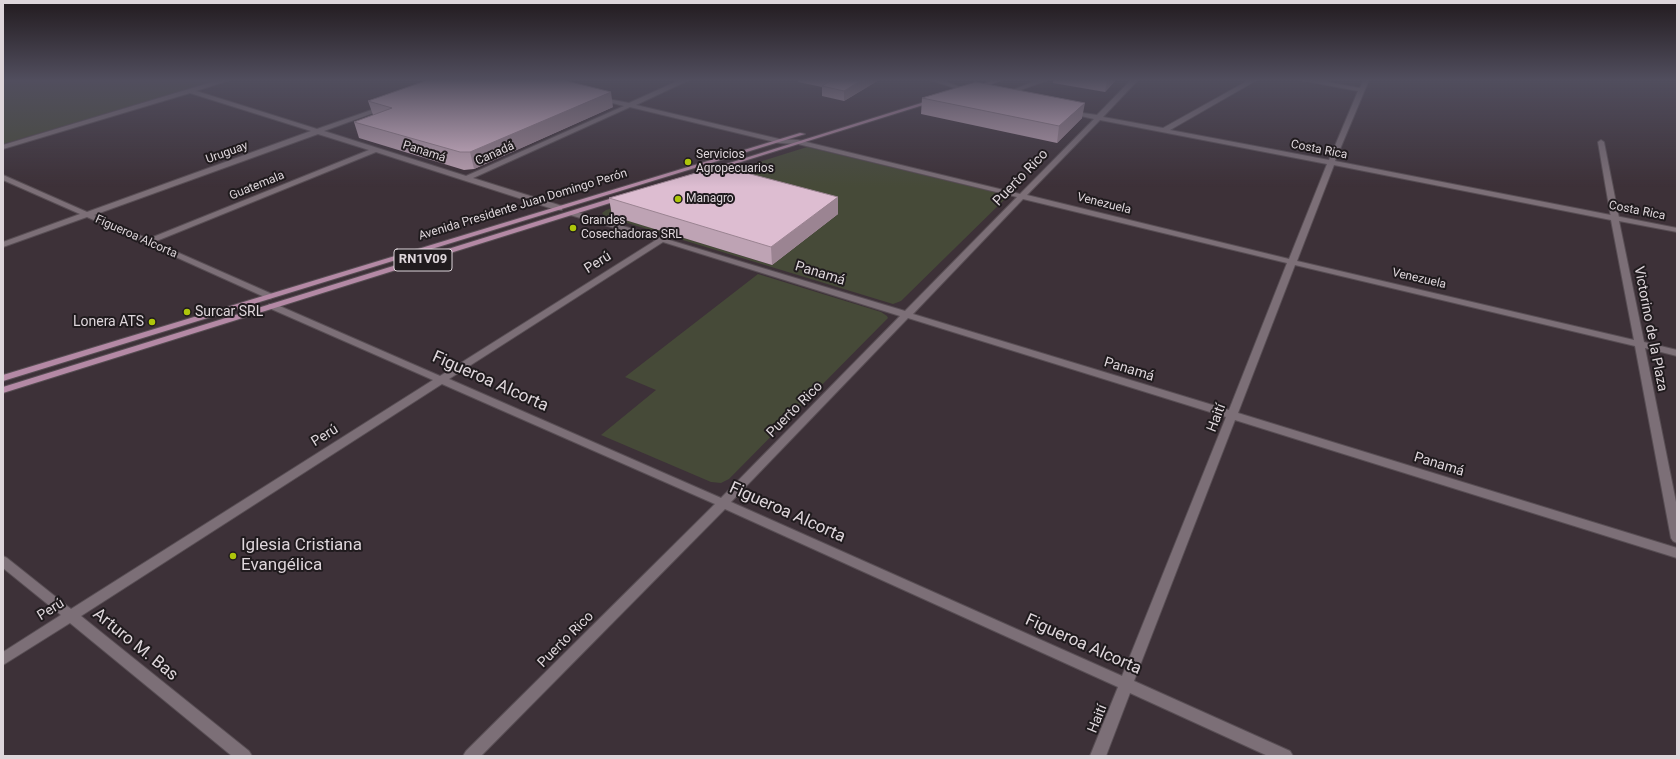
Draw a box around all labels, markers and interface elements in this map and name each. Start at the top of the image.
street label: Costa Rica [1289,137,1349,163]
street label: Panamá [401,138,447,166]
street label: Uruguay [204,139,250,167]
street label: Canadá [473,139,517,169]
street label: Puerto Rico [990,146,1052,210]
place label: Servicios Agropecuarios [696,148,774,176]
marker: Servicios Agropecuarios [683,157,693,167]
street label: Avenida Presidente Juan Domingo Perón [417,166,629,244]
street label: Guatemala [227,168,287,204]
street label: Venezuela [1076,190,1132,218]
place label: Managro [686,192,734,206]
marker: Managro [673,194,683,204]
street label: Costa Rica [1607,198,1667,224]
street label: Figueroa Alcorta [93,212,179,262]
place label: Grandes Cosechadoras SRL [581,214,682,242]
marker: Grandes Cosechadoras SRL [568,223,578,233]
street label: Perú [581,248,615,278]
road number: RN1V09 [394,249,452,271]
street label: Panamá [793,258,847,290]
street label: Victorino de la Plaza [1630,265,1670,393]
street label: Venezuela [1391,266,1447,292]
place label: Surcar SRL [195,304,263,320]
marker: Surcar SRL [182,307,192,317]
place label: Lonera ATS [73,314,144,330]
marker: Lonera ATS [147,317,157,327]
street label: Figueroa Alcorta [429,347,551,417]
street label: Panamá [1102,354,1156,386]
street label: Puerto Rico [763,378,827,442]
street label: Haití [1204,401,1230,435]
street label: Perú [308,421,342,451]
street label: Panamá [1412,449,1466,481]
street label: Figueroa Alcorta [726,478,848,548]
place label: Iglesia Cristiana Evangélica [241,536,362,576]
marker: Iglesia Cristiana Evangélica [228,551,238,561]
street label: Perú [34,595,68,625]
street label: Arturo M. Bas [88,604,182,686]
street label: Puerto Rico [534,608,598,672]
street label: Figueroa Alcorta [1022,610,1144,680]
street label: Haití [1085,702,1111,736]

